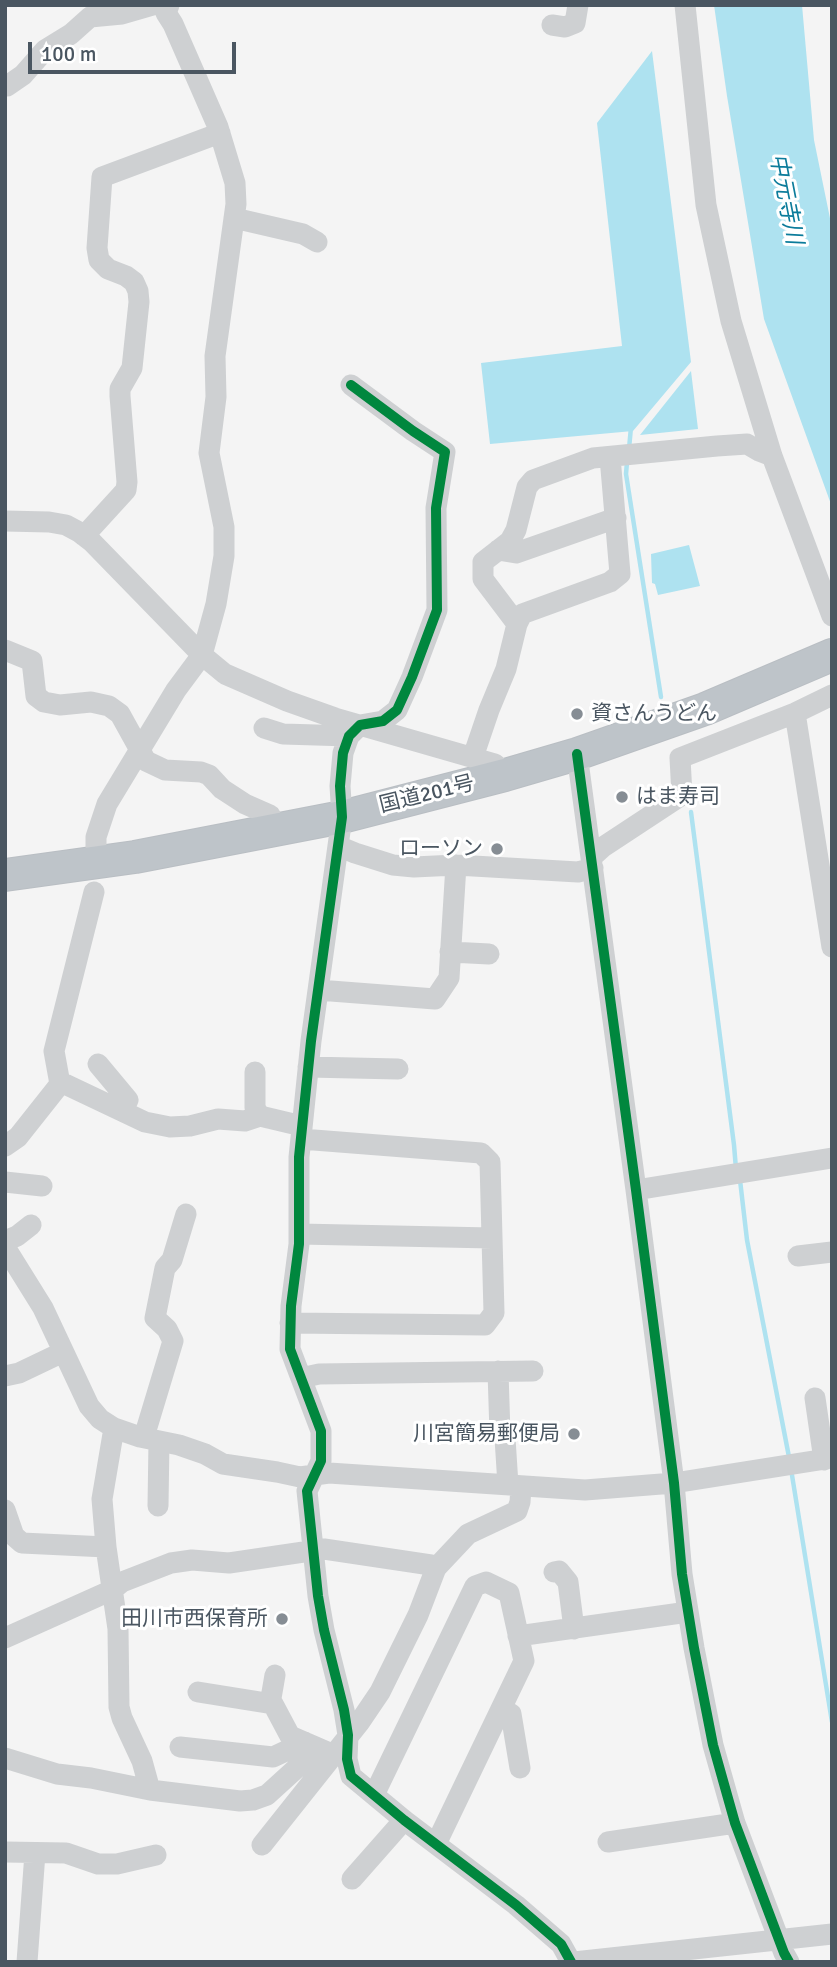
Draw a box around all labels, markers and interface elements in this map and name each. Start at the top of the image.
scale bar [32,28,240,72]
text: 100 m [41,41,96,67]
water label: 中元寺川 [763,151,807,247]
place label: 資さんうどん [591,701,717,727]
marker: 資さんうどん [569,706,585,722]
street label: 国道201号 [377,771,477,819]
place label: はま寿司 [636,784,720,810]
marker: はま寿司 [614,789,630,805]
place label: ローソン [399,836,483,862]
marker: ローソン [489,841,505,857]
place label: 川宮簡易郵便局 [413,1421,560,1447]
marker: 川宮簡易郵便局 [566,1426,582,1442]
place label: 田川市西保育所 [121,1606,268,1632]
marker: 田川市西保育所 [274,1611,290,1627]

